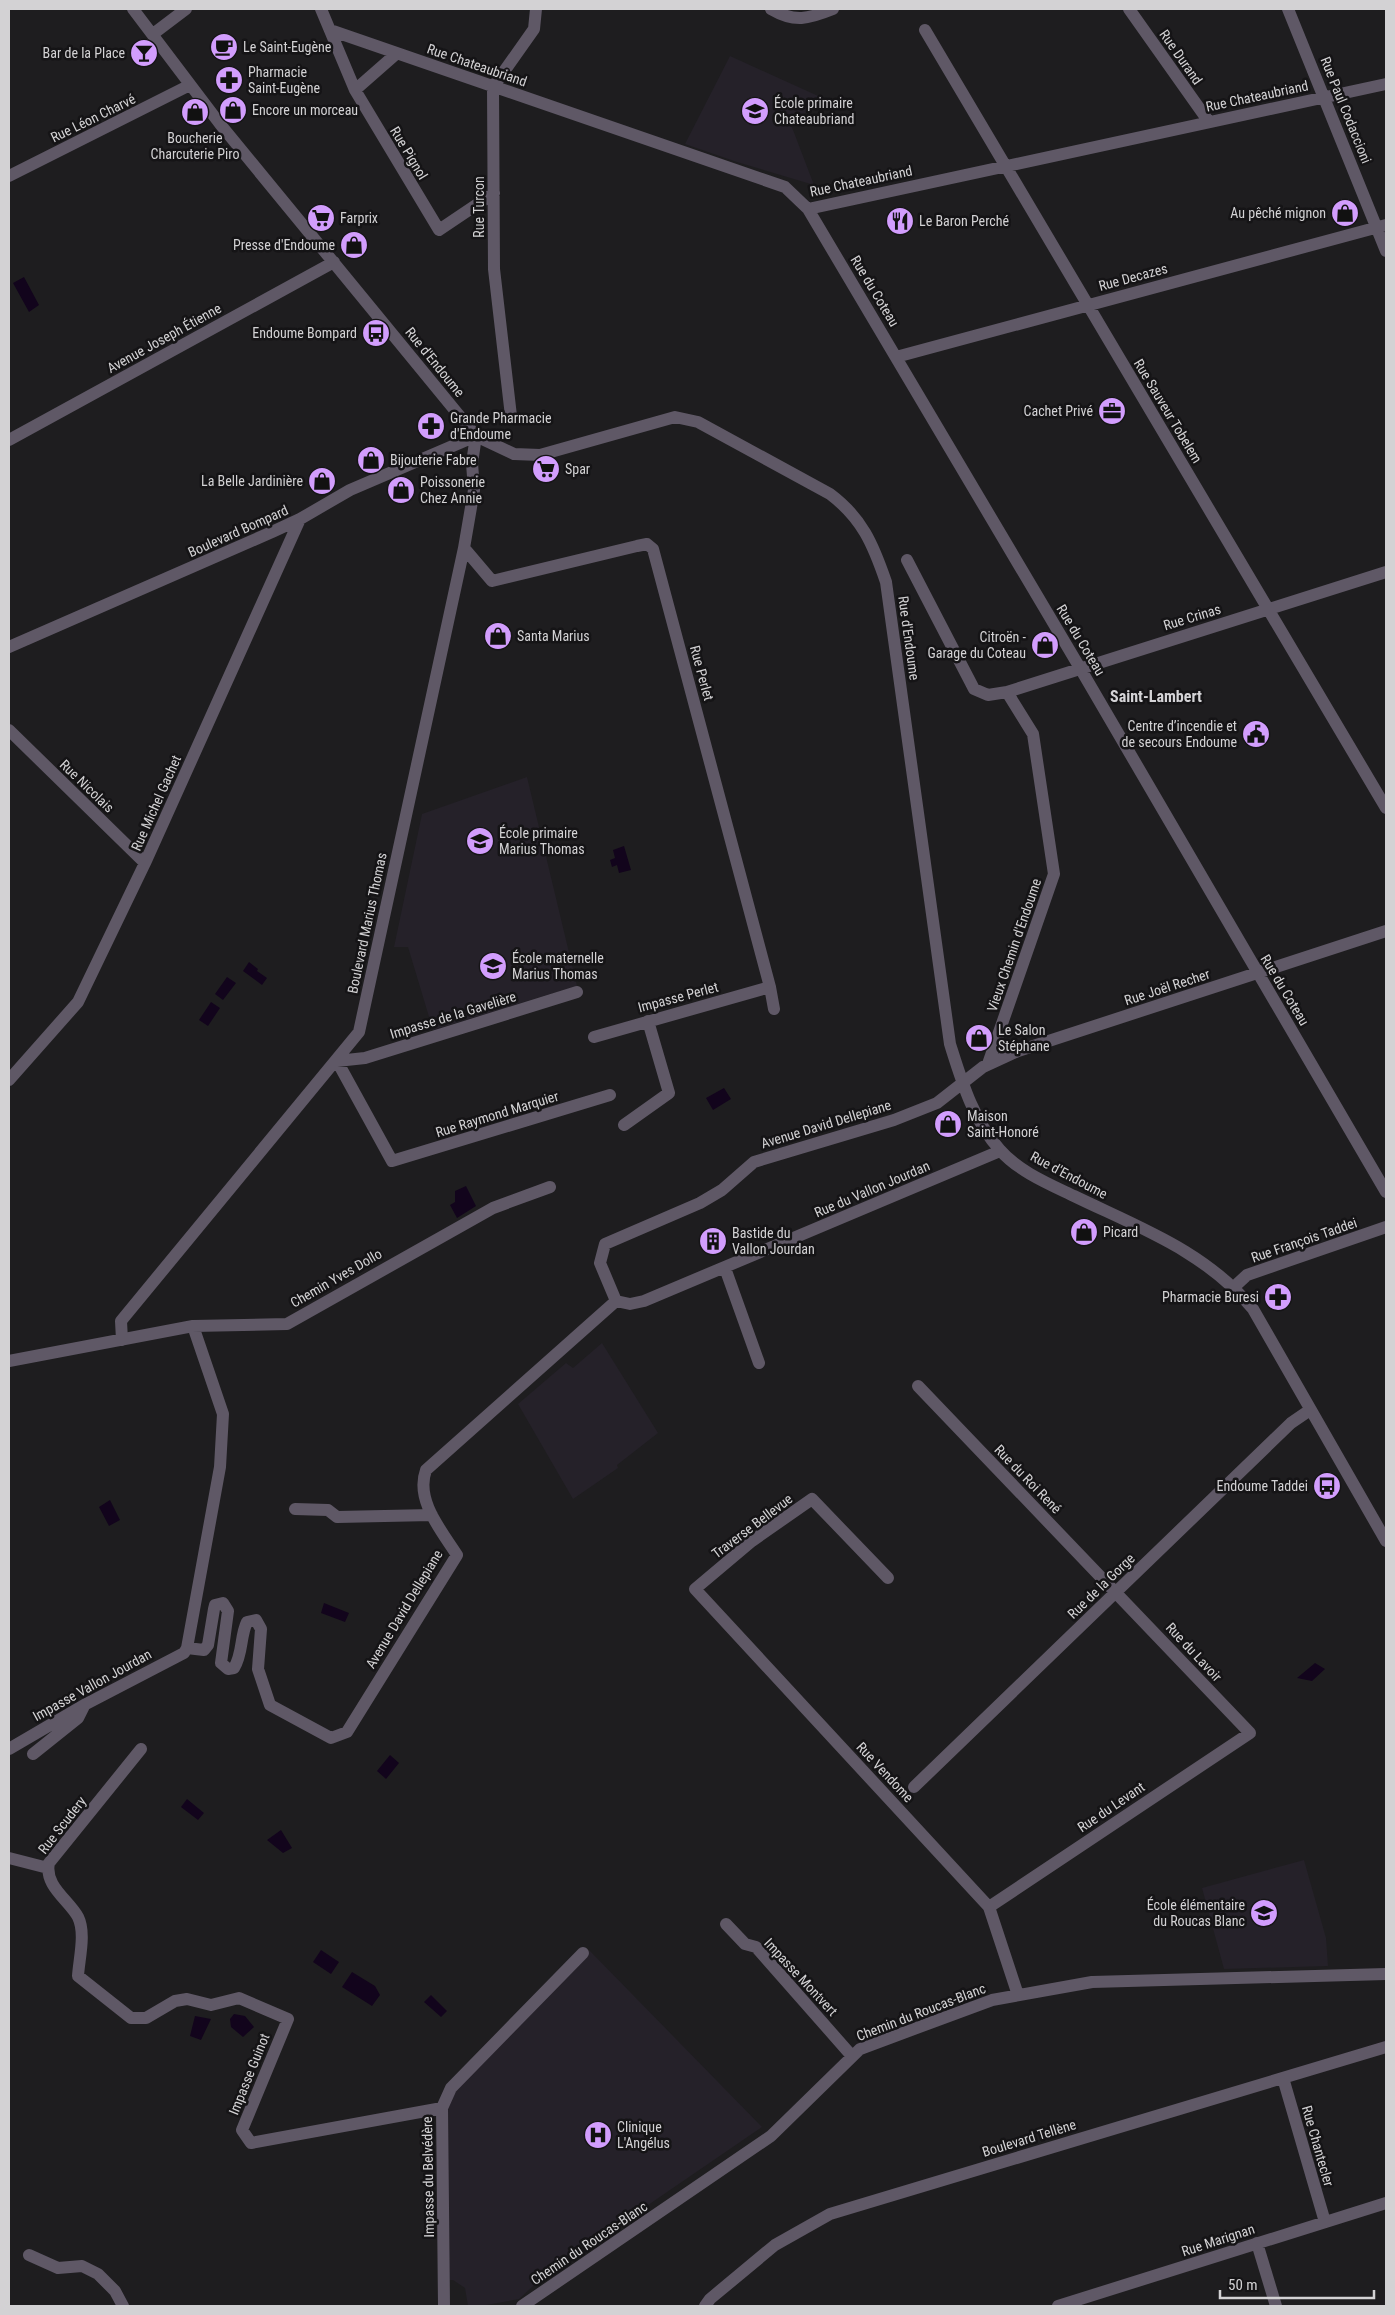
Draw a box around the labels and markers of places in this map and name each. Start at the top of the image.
cafe icon: Le Saint-Eugène [209,32,239,62]
bar icon: Bar de la Place [129,38,159,68]
place label: Le Saint-Eugène [243,39,332,55]
place label: Bar de la Place [43,45,125,61]
place label: Pharmacie Saint-Eugène [248,64,320,96]
pharmacy icon: Pharmacie Saint-Eugène [214,65,244,95]
place label: École primaire Chateaubriand [774,94,854,127]
shop icon: Encore un morceau [218,95,248,125]
school or university icon: École primaire Chateaubriand [740,96,770,126]
shop icon: Boucherie Charcuterie Piro [180,97,210,127]
place label: Encore un morceau [252,102,358,118]
place label: Boucherie Charcuterie Piro [151,130,239,162]
shop icon: Au pêché mignon [1330,198,1360,228]
supermarket icon: Farprix [306,203,336,233]
place label: Au pêché mignon [1230,205,1326,221]
restaurant icon: Le Baron Perché [885,206,915,236]
place label: Farprix [340,210,378,226]
place label: Le Baron Perché [919,213,1010,229]
shop icon: Presse d'Endoume [339,230,369,260]
place label: Presse d'Endoume [233,237,335,253]
bus stop icon: Endoume Bompard [361,318,391,348]
place label: Endoume Bompard [252,325,357,341]
office icon: Cachet Privé [1097,396,1127,426]
place label: Cachet Privé [1024,403,1093,419]
place label: Grande Pharmacie d'Endoume [450,410,552,442]
pharmacy icon: Grande Pharmacie d'Endoume [416,411,446,441]
shop icon: Bijouterie Fabre [356,445,386,475]
place label: Bijouterie Fabre [390,452,477,468]
supermarket icon: Spar [531,454,561,484]
place label: Spar [565,461,590,477]
shop icon: La Belle Jardinière [307,466,337,496]
place label: La Belle Jardinière [201,473,303,489]
place label: Poissonerie Chez Annie [420,474,486,506]
shop icon: Poissonerie Chez Annie [386,475,416,505]
shop icon: Santa Marius [483,621,513,651]
place label: Santa Marius [517,628,590,644]
place label: Citroën - Garage du Coteau [928,629,1027,661]
shop icon: Citroën - Garage du Coteau [1030,630,1060,660]
place label: Centre d’incendie et de secours Endoume [1122,718,1237,750]
public building icon: Centre d’incendie et de secours Endoume [1241,719,1271,749]
place label: École primaire Marius Thomas [499,824,585,857]
school or university icon: École primaire Marius Thomas [465,826,495,856]
place label: École maternelle Marius Thomas [512,949,604,982]
school or university icon: École maternelle Marius Thomas [478,951,508,981]
place label: Le Salon Stéphane [998,1022,1050,1054]
shop icon: Le Salon Stéphane [964,1023,994,1053]
place label: Maison Saint-Honoré [967,1108,1039,1140]
shop icon: Maison Saint-Honoré [933,1109,963,1139]
shop icon: Picard [1069,1217,1099,1247]
place label: Picard [1103,1224,1138,1240]
place label: Bastide du Vallon Jourdan [732,1225,815,1257]
building icon: Bastide du Vallon Jourdan [698,1226,728,1256]
pharmacy icon: Pharmacie Buresi [1263,1282,1293,1312]
place label: Pharmacie Buresi [1162,1289,1259,1305]
bus stop icon: Endoume Taddei [1312,1471,1342,1501]
place label: Endoume Taddei [1217,1478,1308,1494]
place label: École élémentaire du Roucas Blanc [1147,1896,1245,1929]
school or university icon: École élémentaire du Roucas Blanc [1249,1898,1279,1928]
place label: Clinique L'Angélus [617,2119,670,2151]
hospital icon: Clinique L'Angélus [583,2120,613,2150]

